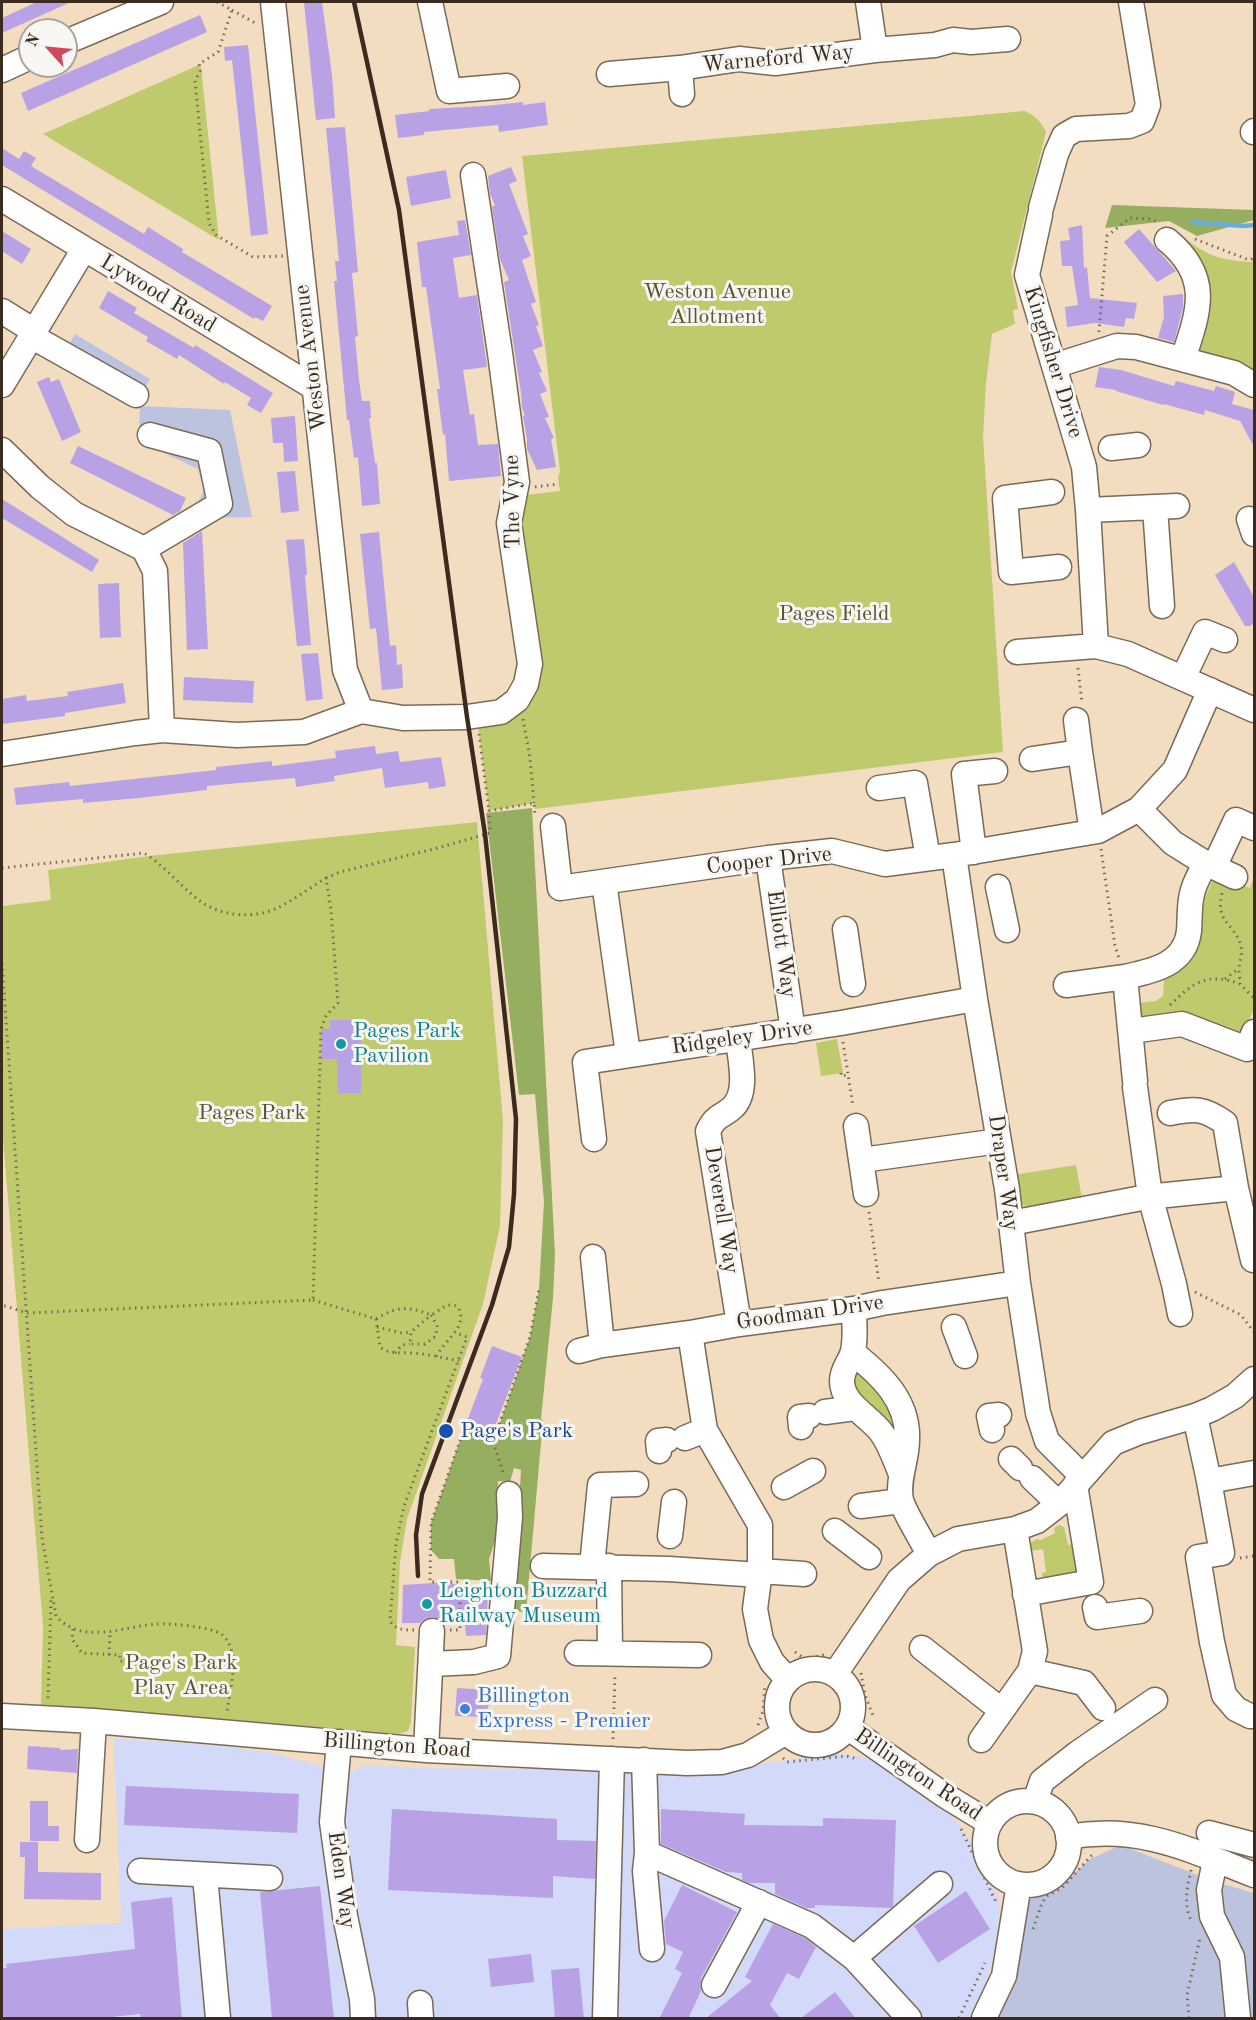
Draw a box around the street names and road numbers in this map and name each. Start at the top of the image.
street label: Warneford Way [701,39,855,79]
street label: Lywood Road [95,249,221,339]
street label: Weston Avenue [289,283,333,433]
street label: Kingfisher Drive [1017,283,1089,441]
street label: The Vyne [499,454,527,550]
street label: Cooper Drive [705,841,833,881]
street label: Elliott Way [760,888,802,1000]
street label: Ridgeley Drive [670,1015,814,1061]
street label: Draper Way [982,1113,1024,1233]
street label: Deverell Way [698,1144,744,1276]
street label: Goodman Drive [735,1290,885,1336]
street label: Billington Road [849,1723,987,1827]
street label: Billington Road [322,1728,472,1764]
street label: Eden Way [321,1829,361,1931]

